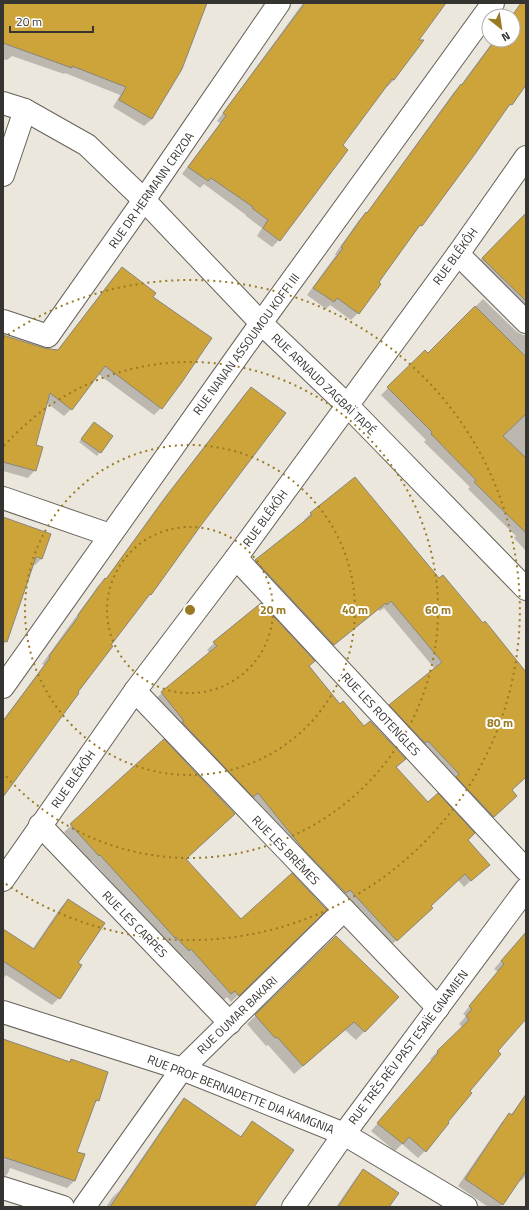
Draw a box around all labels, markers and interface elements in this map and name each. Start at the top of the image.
scale bar [10,8,93,34]
north arrow [481,8,521,48]
text: 20 m [16,12,42,31]
text: N [499,28,513,45]
street label: RUE DR HERMANN CRIZOA [103,128,199,252]
street label: RUE BLÊKÔH [428,223,482,289]
street label: RUE NANAN ASSOUMOU KOFFI III [188,269,304,419]
street label: RUE ARNAUD ZAGBAÏ TAPÉ [267,329,381,440]
street label: RUE BLÊKÔH [238,485,292,551]
text: 20 m [260,600,286,619]
text: 40 m [342,600,368,619]
text: 60 m [425,600,451,619]
centre of rings [183,603,197,617]
street label: RUE LES ROTENGLES [337,668,425,760]
text: 80 m [487,713,513,732]
street label: RUE BLÊKÔH [46,746,100,812]
street label: RUE LES BRÈMES [248,811,324,889]
street label: RUE LES CARPES [98,886,172,962]
street label: RUE TRÈS RÉV PAST ESAÏE GNAMIEN [343,966,473,1128]
street label: RUE OUMAR BAKARI [192,971,282,1059]
street label: RUE PROF BERNADETTE DIA KAMGNIA [145,1049,337,1139]

